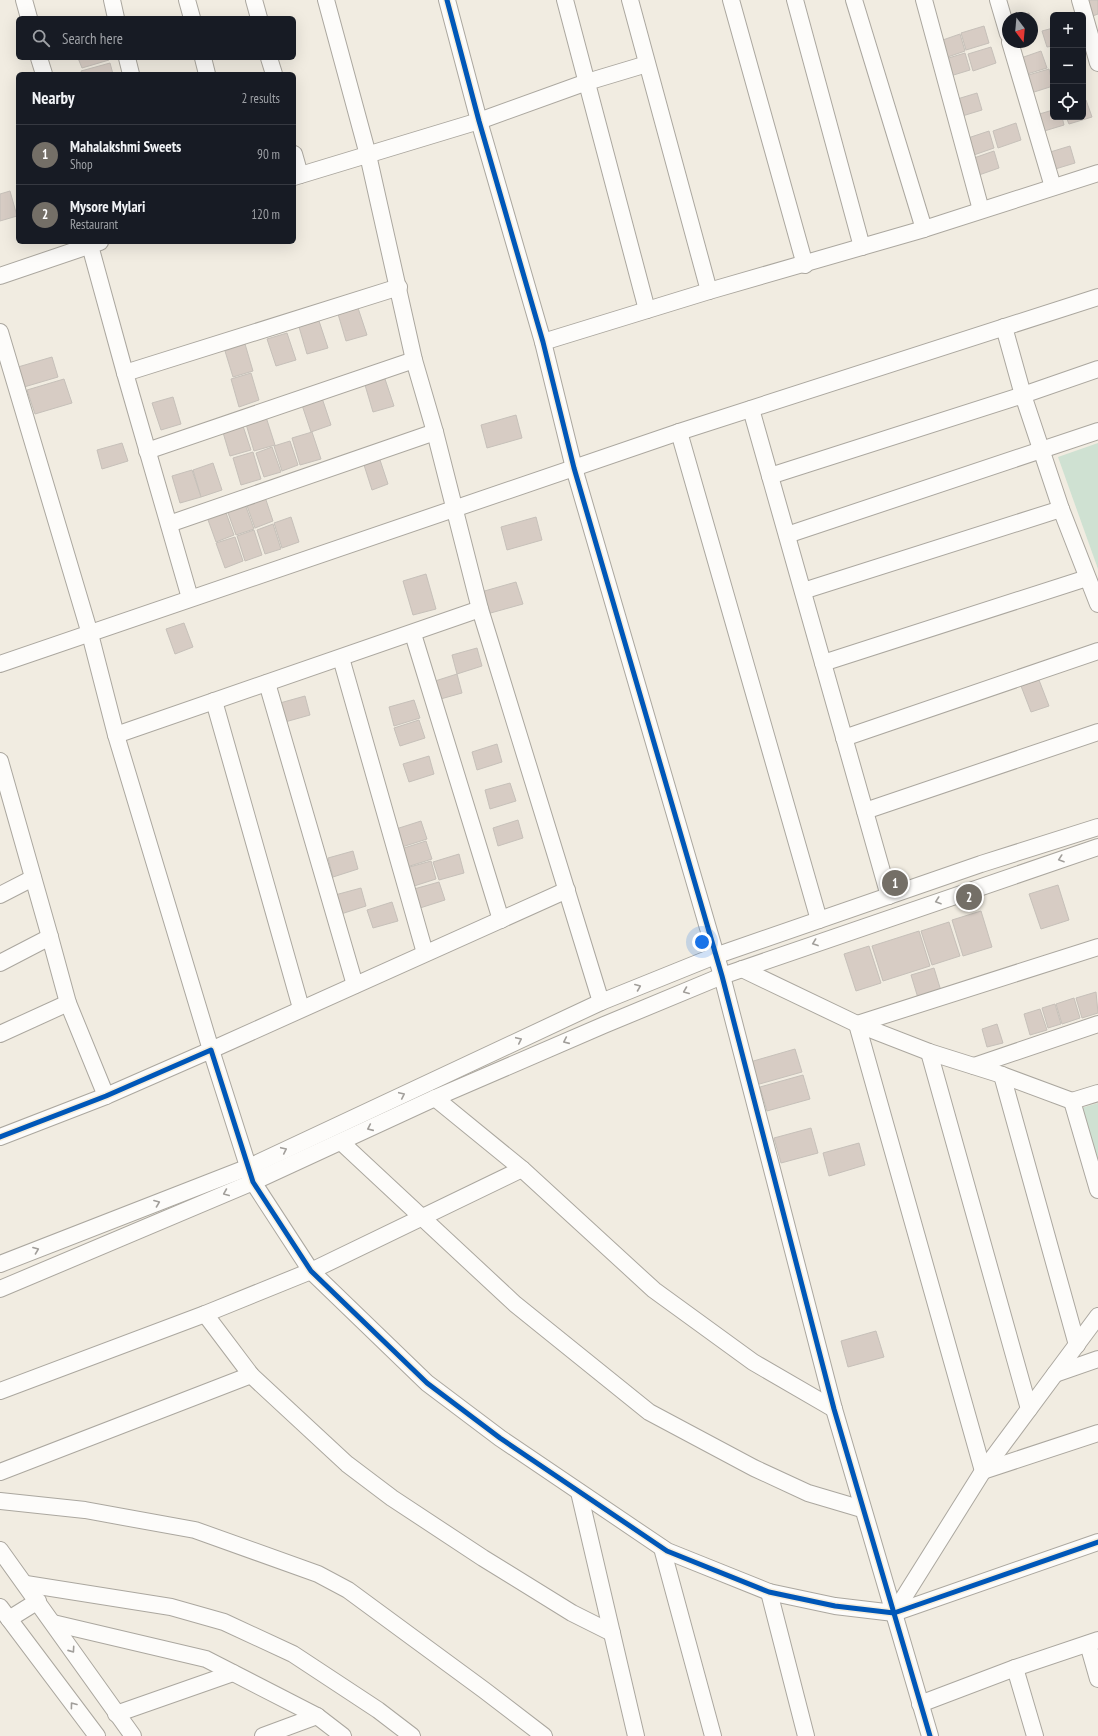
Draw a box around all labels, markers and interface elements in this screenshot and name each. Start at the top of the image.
north arrow [1002,12,1038,48]
map controls [1050,12,1086,120]
button: + [1050,12,1086,48]
search box [16,16,296,60]
icon: search [30,27,52,49]
text: Search here [62,29,123,48]
button: − [1050,48,1086,84]
button: locate [1050,84,1086,120]
text: Nearby [32,87,75,109]
text: 2 results [241,90,280,107]
text: Mahalakshmi Sweets [70,137,181,156]
text: 1 [42,146,48,163]
text: 90 m [257,146,280,163]
text: Shop [70,156,93,173]
text: Mysore Mylari [70,197,145,216]
text: 2 [42,206,48,223]
text: 120 m [251,206,280,223]
text: Restaurant [70,216,118,233]
one-way arrow [1058,855,1065,863]
pin: 1 [882,868,908,898]
pin: 2 [956,882,982,912]
one-way arrow [935,897,942,905]
your location [692,932,712,952]
one-way arrow [812,939,819,947]
one-way arrow [634,983,641,991]
one-way arrow [682,986,690,994]
one-way arrow [515,1037,523,1045]
one-way arrow [562,1037,569,1045]
one-way arrow [397,1092,405,1100]
one-way arrow [367,1123,375,1131]
one-way arrow [280,1147,287,1155]
one-way arrow [223,1188,231,1196]
one-way arrow [154,1199,161,1207]
one-way arrow [33,1246,40,1254]
one-way arrow [67,1645,74,1652]
one-way arrow [71,1702,78,1709]

